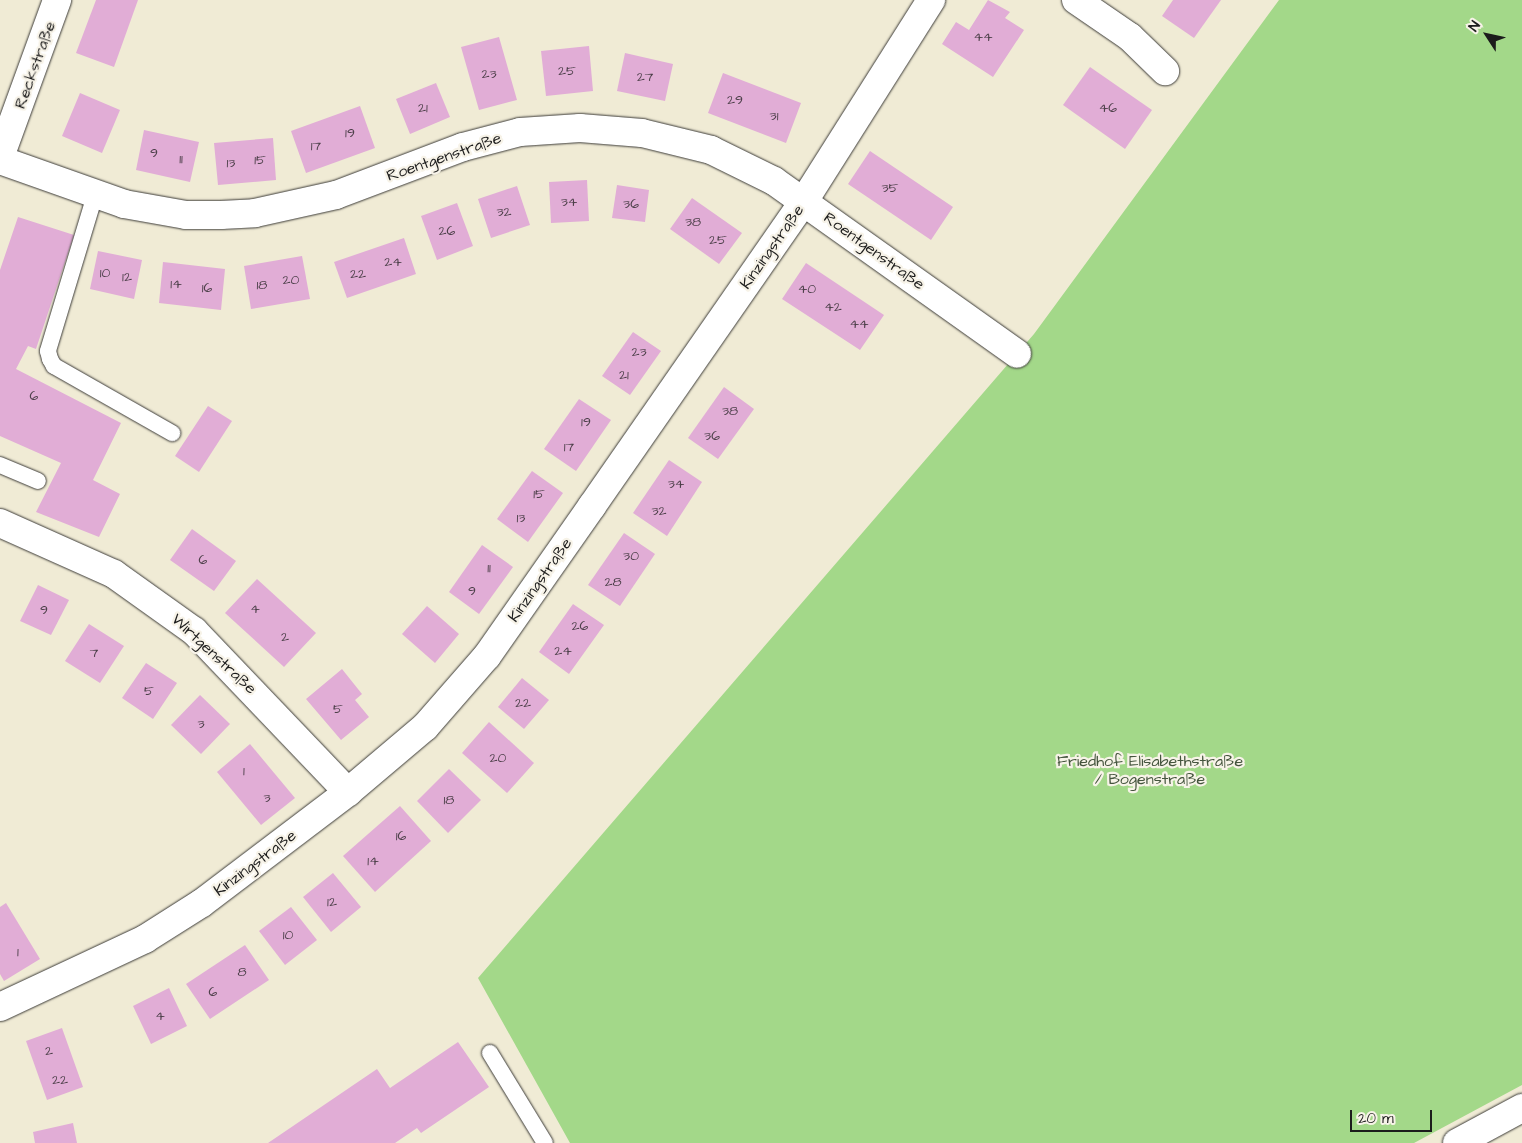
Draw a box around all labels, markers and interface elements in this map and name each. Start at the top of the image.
north arrow [1462,10,1512,60]
text: N [1464,17,1485,36]
street label: Reckstraße [10,19,60,111]
house number: 44 [973,29,993,45]
house number: 25 [558,63,576,79]
house number: 23 [481,66,497,82]
house number: 27 [637,69,653,85]
house number: 29 [727,92,743,108]
house number: 21 [418,100,428,116]
house number: 46 [1099,100,1117,116]
house number: 31 [770,108,778,124]
house number: 19 [345,125,355,141]
street label: Roentgenstraße [384,128,504,186]
house number: 17 [311,138,321,154]
house number: 9 [150,145,158,161]
house number: 11 [179,151,183,167]
house number: 15 [254,152,266,168]
house number: 13 [227,155,235,171]
house number: 35 [881,180,899,196]
house number: 34 [561,194,577,210]
house number: 36 [623,196,639,212]
street label: Kinzingstraße [736,201,808,293]
house number: 32 [496,204,512,220]
street label: Roentgenstraße [820,208,928,294]
house number: 38 [685,214,701,230]
house number: 26 [439,223,455,239]
house number: 25 [709,232,727,248]
house number: 24 [384,254,402,270]
house number: 10 [100,265,110,281]
house number: 22 [350,266,366,282]
house number: 12 [122,269,132,285]
house number: 20 [283,272,299,288]
house number: 14 [170,276,182,292]
house number: 18 [257,277,267,293]
house number: 16 [202,280,212,296]
house number: 40 [798,281,816,297]
house number: 42 [824,299,842,315]
house number: 44 [849,316,869,332]
house number: 23 [631,344,647,360]
house number: 21 [619,367,629,383]
house number: 6 [30,388,38,404]
house number: 38 [722,403,738,419]
house number: 19 [581,414,591,430]
house number: 36 [704,428,720,444]
house number: 17 [564,439,574,455]
house number: 34 [668,476,684,492]
house number: 15 [533,486,545,502]
house number: 32 [651,503,667,519]
house number: 13 [517,510,525,526]
street label: Kinzingstraße [504,534,576,626]
house number: 30 [623,548,639,564]
house number: 6 [199,552,207,568]
house number: 11 [487,560,491,576]
house number: 28 [604,574,622,590]
house number: 9 [468,583,476,599]
house number: 4 [250,601,260,617]
house number: 9 [40,602,48,618]
street label: Wirtgenstraße [168,610,260,698]
house number: 26 [572,618,588,634]
house number: 2 [281,629,289,645]
house number: 24 [554,643,572,659]
house number: 7 [90,645,98,661]
house number: 5 [144,683,154,699]
house number: 22 [515,695,531,711]
house number: 5 [333,701,343,717]
house number: 3 [197,716,205,732]
house number: 20 [490,750,506,766]
park label: Friedhof Elisabethstraße / Bogenstraße [1057,751,1243,789]
house number: 1 [243,763,245,779]
house number: 3 [263,790,271,806]
house number: 18 [444,792,454,808]
street label: Kinzingstraße [210,826,300,900]
house number: 16 [396,828,406,844]
house number: 14 [367,853,379,869]
house number: 12 [327,894,337,910]
house number: 10 [283,927,293,943]
house number: 1 [17,944,19,960]
house number: 8 [237,964,247,980]
house number: 6 [209,984,217,1000]
house number: 4 [155,1008,165,1024]
house number: 2 [45,1043,53,1059]
house number: 22 [52,1072,68,1088]
scale bar [1352,1100,1434,1132]
text: 20 m [1358,1108,1394,1129]

